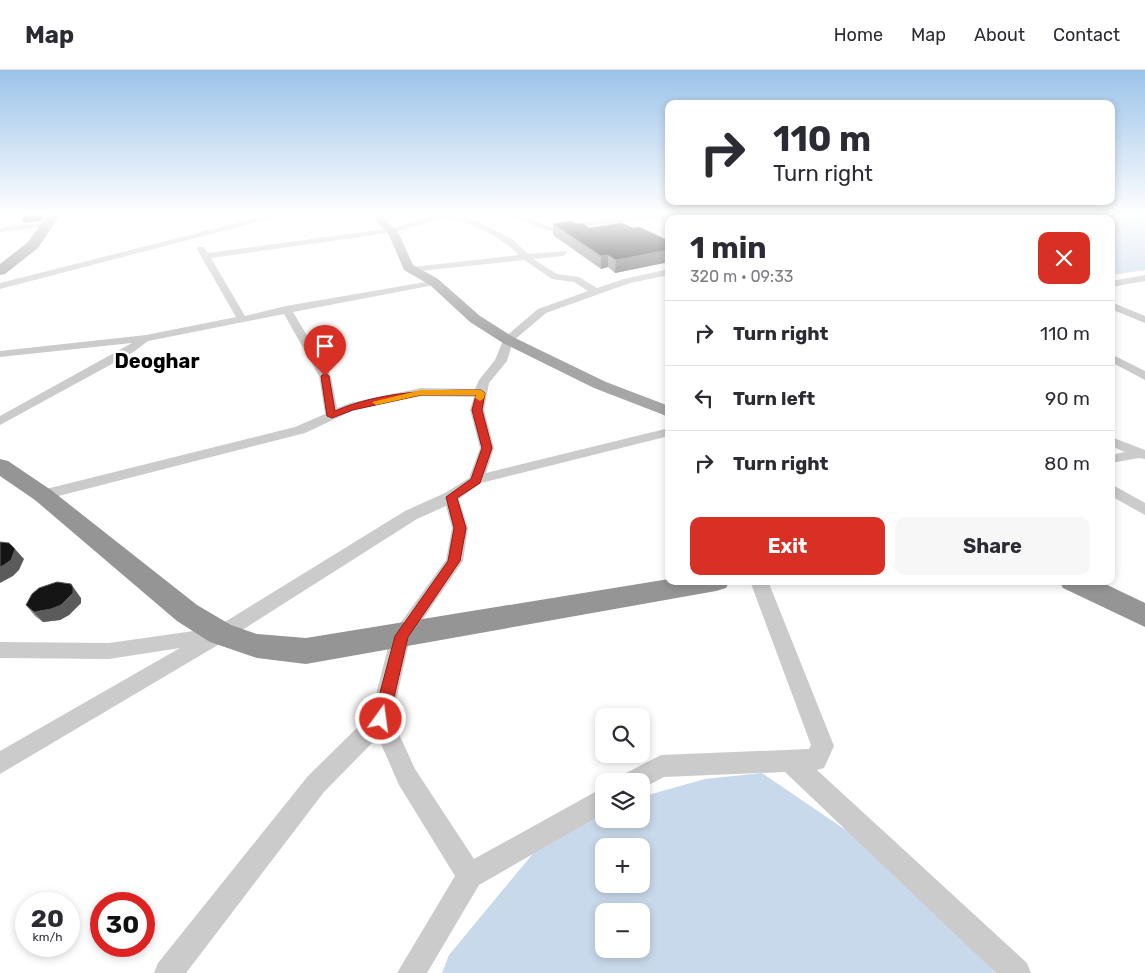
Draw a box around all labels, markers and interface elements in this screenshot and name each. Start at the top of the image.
text: Map [25,21,74,49]
text: Home [834,24,883,46]
text: Map [911,24,946,46]
text: About [974,24,1025,46]
text: Contact [1053,24,1120,46]
text: 110 m [773,118,871,160]
icon: right [690,120,755,185]
text: Turn right [773,160,873,187]
text: 1 min [690,230,767,266]
button: close [1038,232,1090,284]
text: 320 m · 09:33 [690,267,793,286]
icon: right [690,319,718,347]
text: Turn right [733,322,828,345]
text: 110 m [1040,322,1090,345]
pin [304,325,346,376]
icon: arrive [311,332,339,360]
district label: Deoghar [115,349,199,373]
icon: left [690,384,718,412]
text: Turn left [733,387,815,410]
text: 90 m [1045,387,1090,410]
icon: right [690,449,718,477]
text: Turn right [733,452,828,475]
text: 80 m [1044,452,1090,475]
button: Exit [690,517,885,575]
button: Share [895,517,1090,575]
position arrow [354,692,406,744]
map controls [595,708,650,958]
button: search [595,708,650,763]
button: layers [595,773,650,828]
button: + [595,838,650,893]
speed limit sign: 30 [90,892,155,957]
button: − [595,903,650,958]
text: 20 [31,904,64,933]
text: km/h [33,930,62,944]

